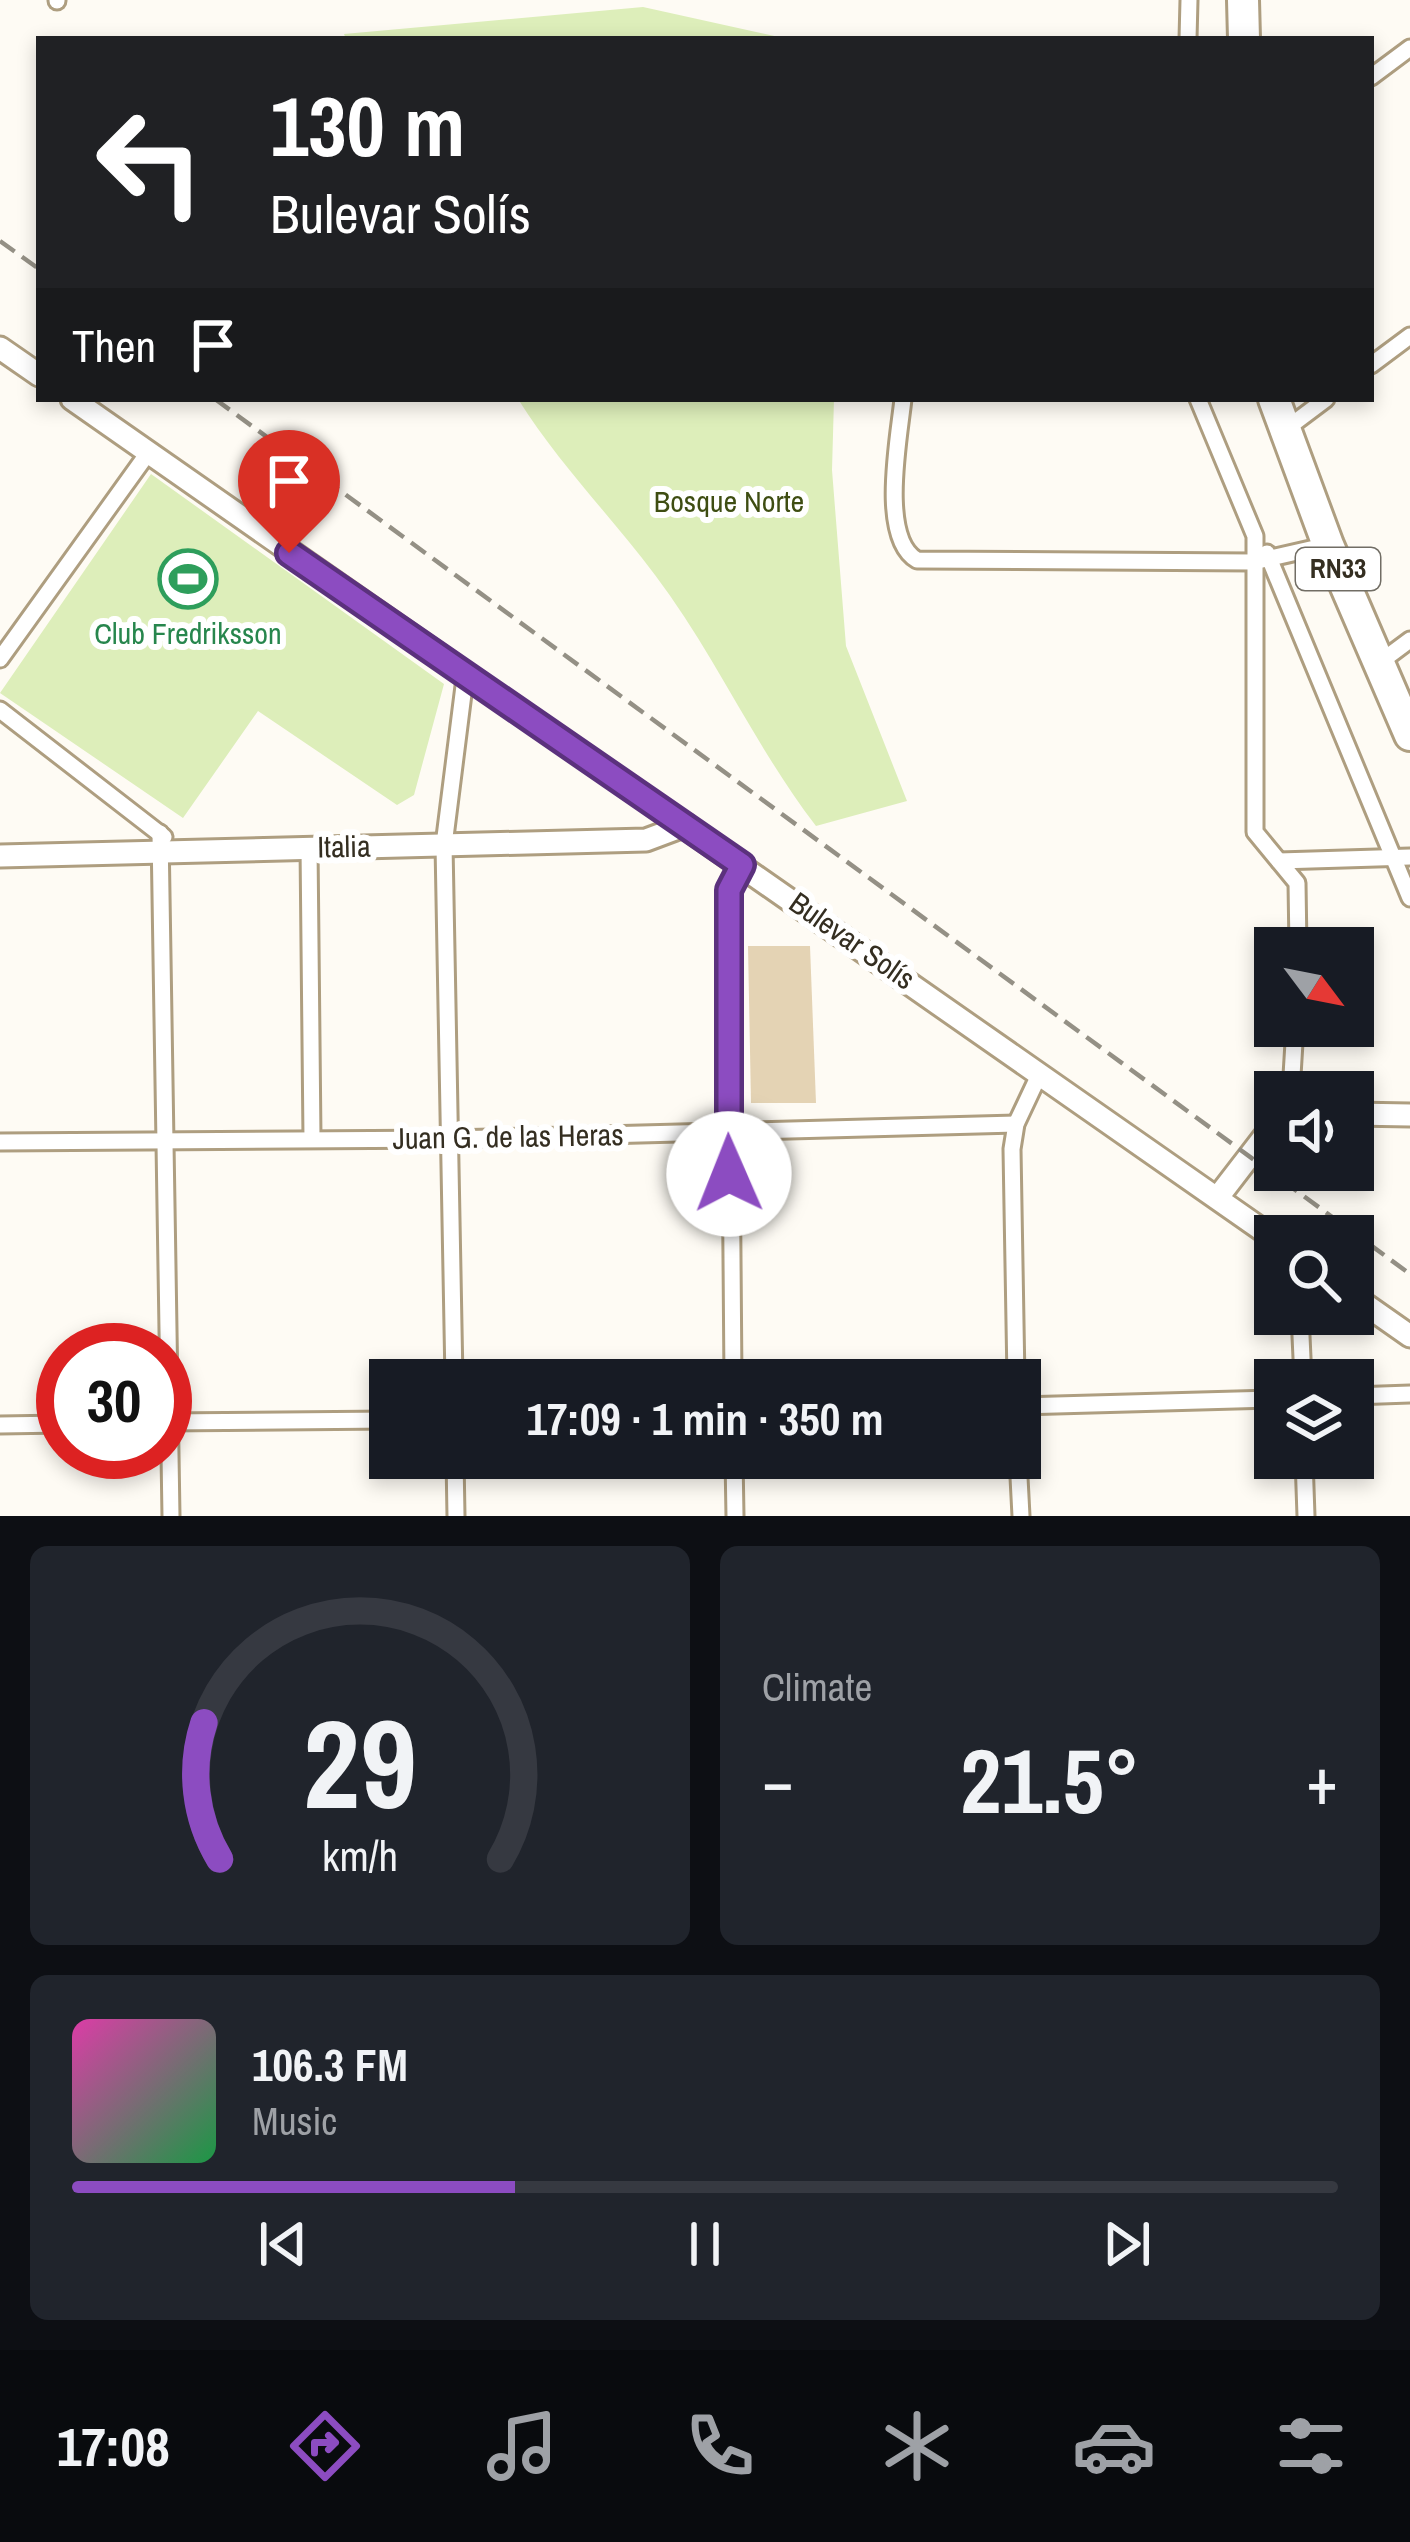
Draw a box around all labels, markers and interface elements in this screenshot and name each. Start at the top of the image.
text: 130 m [270,69,465,182]
icon: left [72,84,228,240]
text: Bulevar Solís [270,177,531,250]
icon: arrive [180,312,246,378]
text: Then [72,315,156,376]
pin [238,430,340,553]
icon: arrive [256,448,322,514]
park label: Bosque Norte [654,481,804,521]
sports icon: Club Fredriksson [157,548,219,610]
road number: RN33 [1296,548,1380,590]
place label: Club Fredriksson [94,613,282,653]
street label: Italia [317,826,371,866]
street label: Bulevar Solís [782,882,923,998]
north arrow [1254,927,1374,1047]
map controls [1254,927,1374,1479]
button: sound [1254,1071,1374,1191]
position arrow [666,1111,792,1237]
street label: Juan G. de las Heras [392,1114,624,1158]
button: search [1254,1215,1374,1335]
speed limit sign: 30 [36,1323,192,1479]
button: layers [1254,1359,1374,1479]
text: 17:09 · 1 min · 350 m [527,1388,883,1449]
text: Climate [762,1661,872,1713]
text: 29 [303,1679,417,1847]
text: 21.5° [960,1720,1140,1841]
text: − [762,1736,794,1825]
text: + [1306,1736,1338,1825]
text: km/h [322,1826,398,1883]
text: 106.3 FM [252,2034,408,2095]
text: Music [252,2095,337,2147]
icon: previous [250,2211,316,2277]
icon: pause [672,2211,738,2277]
icon: next [1094,2211,1160,2277]
icon: directions [283,2404,367,2488]
icon: music [480,2404,564,2488]
icon: phone [678,2404,762,2488]
icon: climate [875,2404,959,2488]
icon: car [1072,2404,1156,2488]
icon: filters [1269,2404,1353,2488]
text: 17:08 [57,2410,170,2483]

